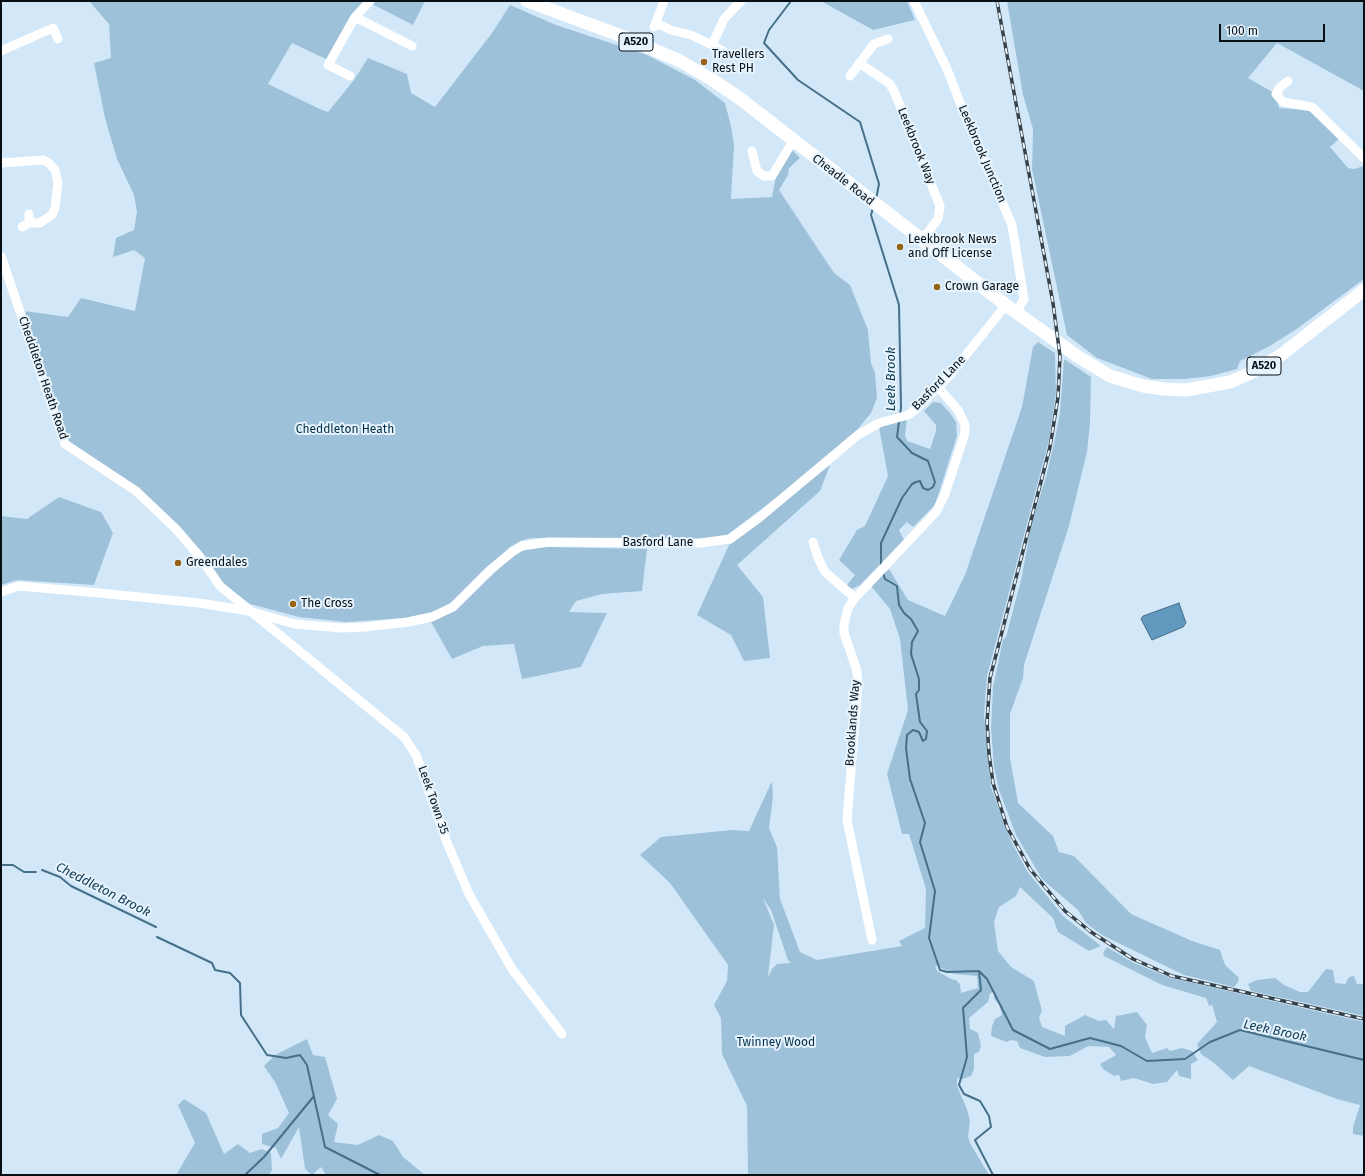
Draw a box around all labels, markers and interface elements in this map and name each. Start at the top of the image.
scale bar [1221,16,1327,42]
text: 100 m [1226,24,1258,38]
road number: A520 [619,33,653,51]
place label: Travellers Rest PH [712,48,764,76]
marker: Travellers Rest PH [699,57,709,67]
street label: Leekbrook Junction [955,103,1009,205]
street label: Leekbrook Way [894,106,938,186]
street label: Cheadle Road [809,151,877,209]
place label: Leekbrook News and Off License [908,233,997,261]
marker: Leekbrook News and Off License [895,242,905,252]
place label: Crown Garage [945,280,1019,294]
marker: Crown Garage [932,282,942,292]
street label: Cheddleton Heath Road [15,315,71,441]
water label: Leek Brook [883,347,899,411]
street label: Basford Lane [909,353,969,413]
road number: A520 [1247,357,1281,375]
park label: Cheddleton Heath [296,423,394,437]
street label: Basford Lane [623,536,693,550]
place label: Greendales [186,556,247,570]
marker: Greendales [173,558,183,568]
place label: The Cross [301,597,353,611]
marker: The Cross [288,599,298,609]
street label: Brooklands Way [843,679,863,767]
street label: Leek Town 35 [415,764,451,836]
water label: Cheddleton Brook [53,859,153,921]
water label: Leek Brook [1242,1017,1308,1045]
park label: Twinney Wood [737,1036,815,1050]

